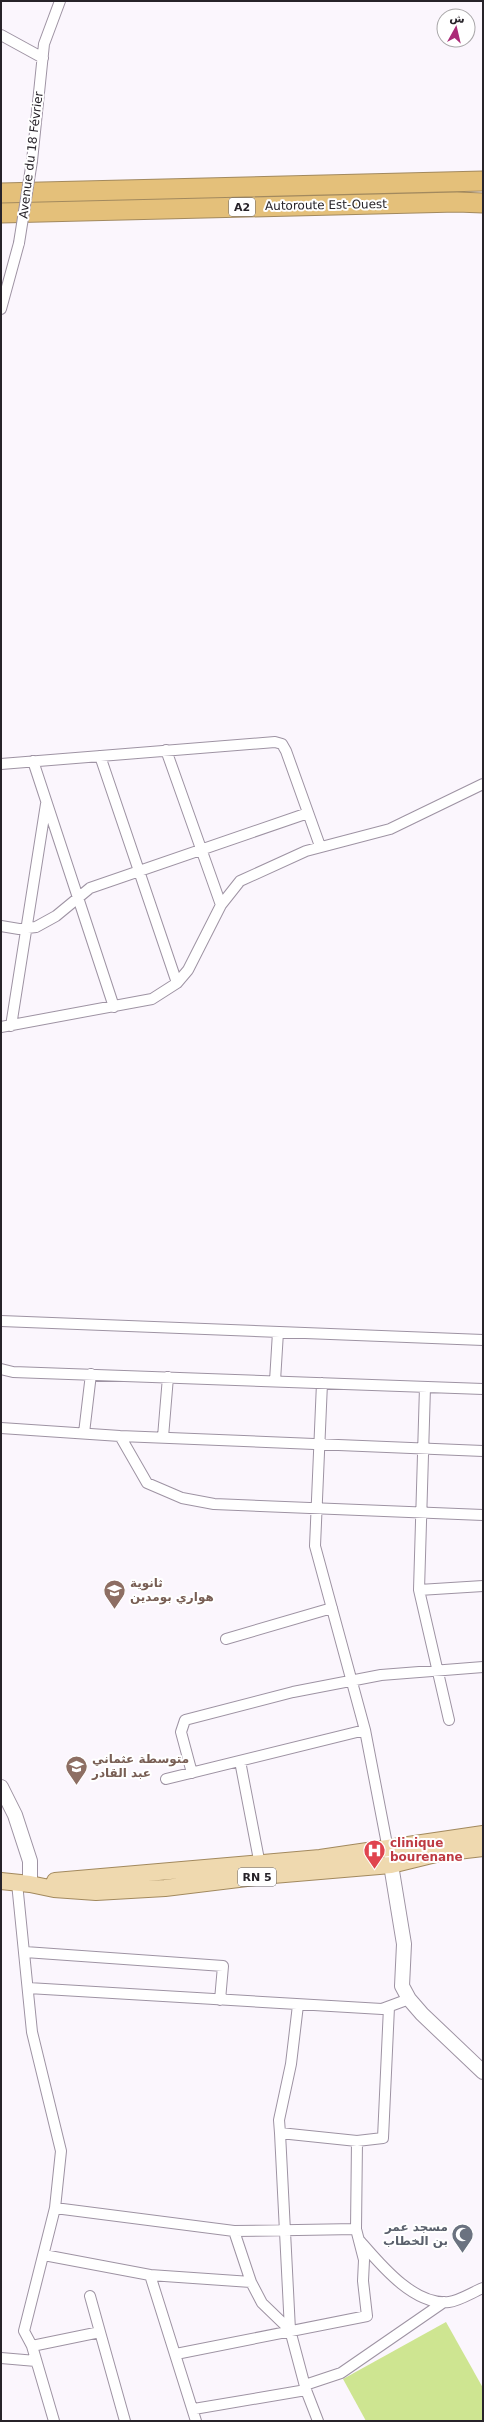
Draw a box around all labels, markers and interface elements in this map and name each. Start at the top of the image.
north arrow [436,8,476,48]
text: ش [449,11,466,26]
street label: Avenue du 18 Février [16,91,46,219]
street label: Autoroute Est-Ouest [265,197,387,213]
road number: A2 [229,198,255,216]
place label: ثانوية هواري بومدين [130,1576,214,1605]
school or university icon: ثانوية هواري بومدين [101,1577,127,1610]
place label: متوسطة عثماني عبد القادر [91,1752,189,1780]
school or university icon: متوسطة عثماني عبد القادر [63,1753,89,1786]
place label: clinique bourenane [390,1836,463,1864]
hospital icon: clinique bourenane [361,1837,387,1870]
road number: RN 5 [238,1868,276,1886]
place label: مسجد عمر بن الخطاب [383,2220,448,2248]
mosque icon: مسجد عمر بن الخطاب [450,2221,476,2254]

